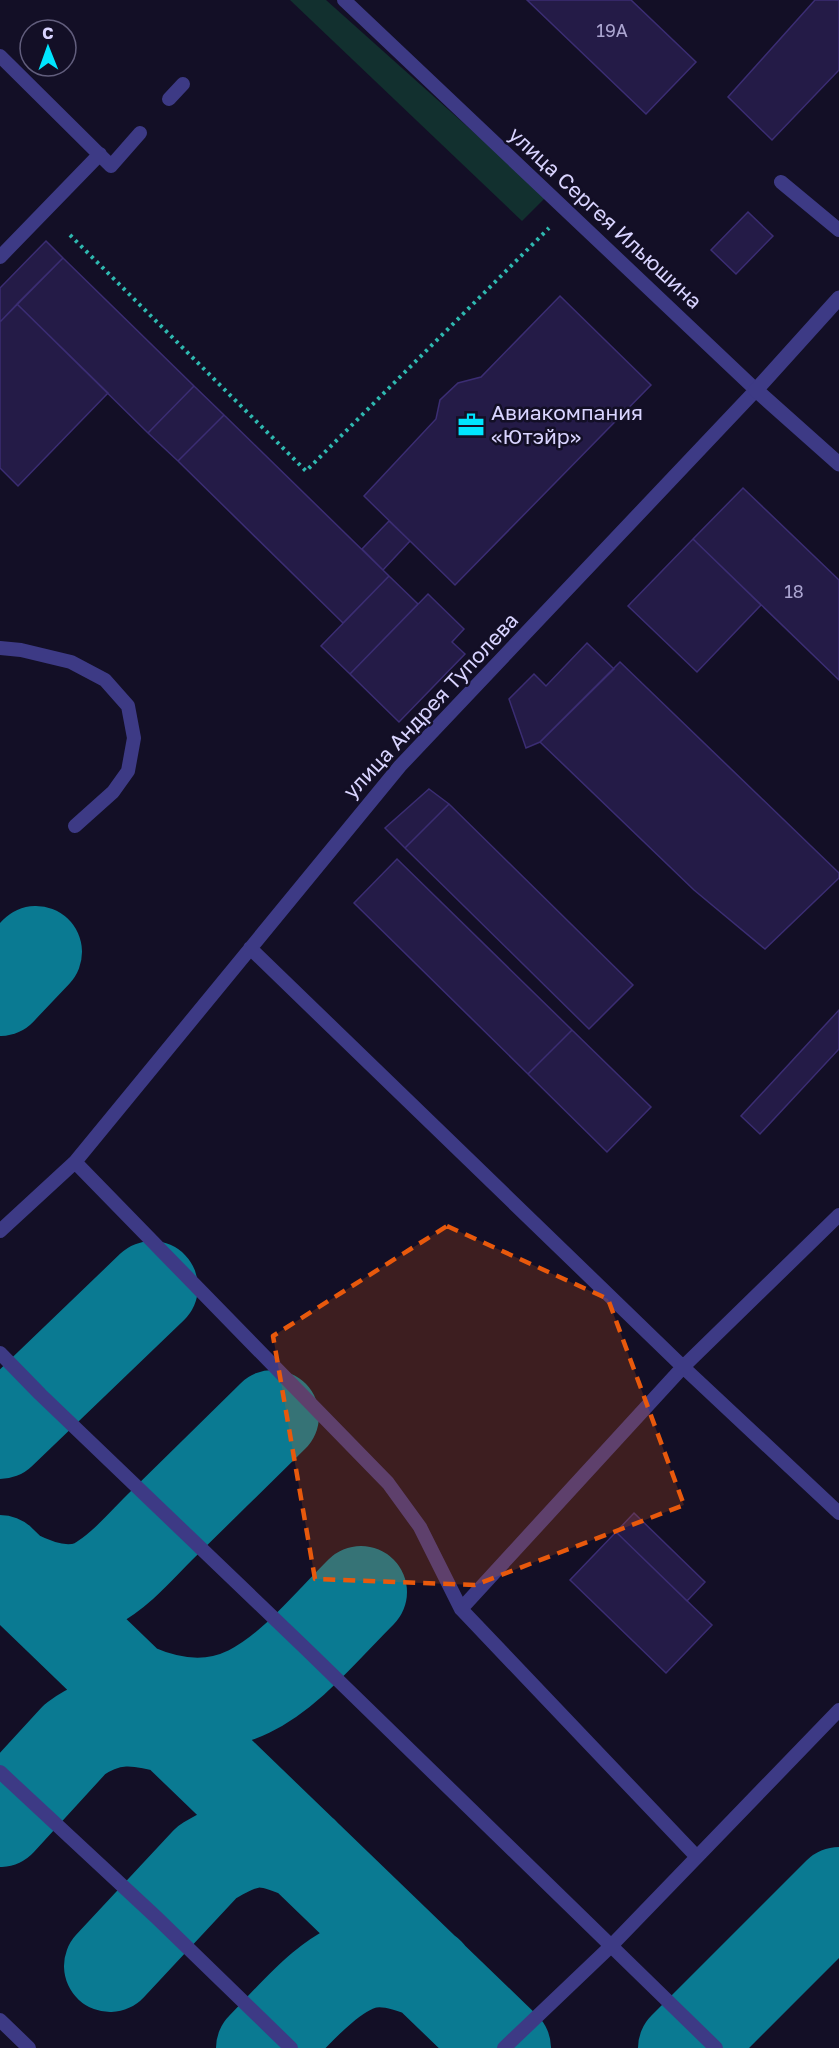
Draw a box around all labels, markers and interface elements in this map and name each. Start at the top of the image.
north arrow [18,18,78,78]
house number: 19А [596,19,628,41]
text: С [42,23,54,43]
street label: улица Сергея Ильюшина [504,121,708,314]
place label: Авиакомпания «Ютэйр» [491,399,643,449]
office icon: Авиакомпания «Ютэйр» [456,410,486,440]
house number: 18 [784,580,804,602]
street label: улица Андрея Туполева [337,607,523,804]

